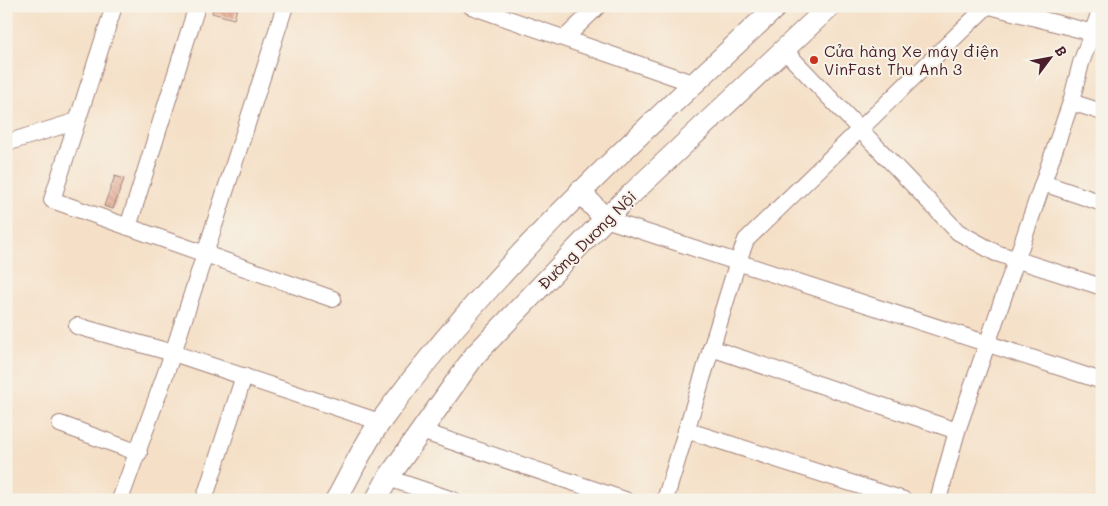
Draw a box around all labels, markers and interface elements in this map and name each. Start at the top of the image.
north arrow [1026,32,1076,82]
place label: Cửa hàng Xe máy điện VinFast Thu Anh 3 [824,40,999,79]
text: B [1051,42,1072,60]
marker: Cửa hàng Xe máy điện VinFast Thu Anh 3 [808,54,820,66]
street label: Đường Dương Nội [533,186,641,294]

